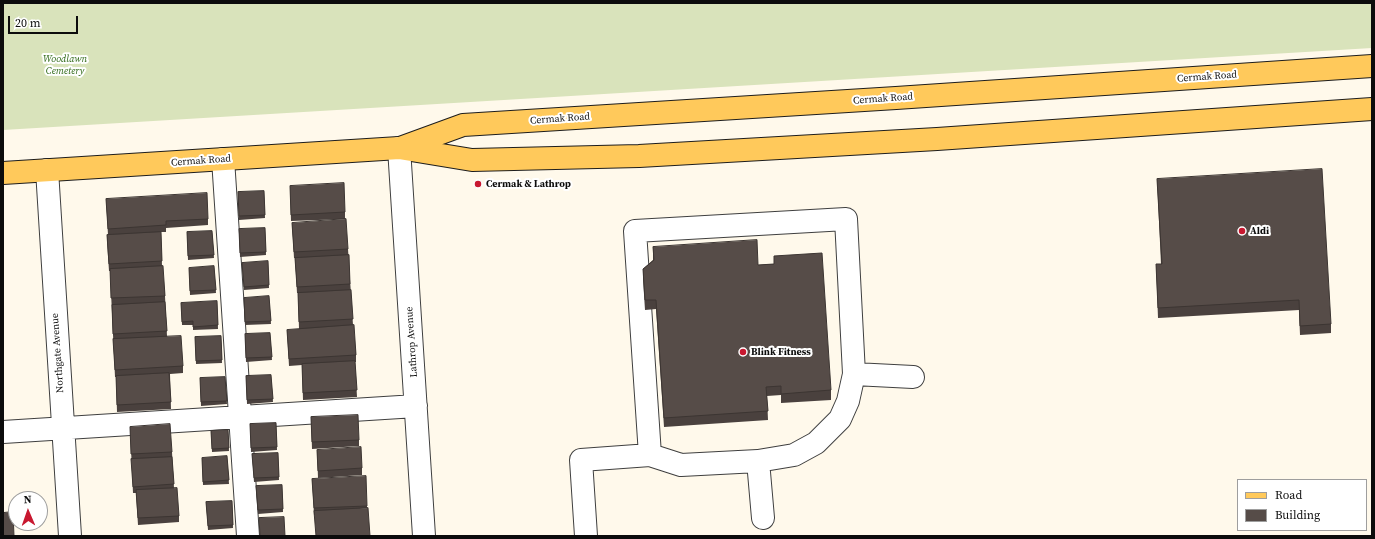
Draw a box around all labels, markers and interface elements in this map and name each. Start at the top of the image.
scale bar [10,8,80,34]
text: 20 m [15,15,41,31]
park label: Woodlawn Cemetery [43,53,87,76]
street label: Cermak Road [1177,69,1237,85]
street label: Cermak Road [853,91,913,107]
street label: Cermak Road [530,111,590,127]
street label: Cermak Road [171,153,231,169]
place label: Cermak & Lathrop [486,178,571,190]
marker: Cermak & Lathrop [473,179,483,189]
place label: Aldi [1250,225,1269,237]
marker: Aldi [1237,226,1247,236]
street label: Lathrop Avenue [404,306,420,378]
street label: Northgate Avenue [49,313,67,393]
place label: Blink Fitness [751,346,811,358]
marker: Blink Fitness [738,347,748,357]
legend [1237,479,1367,531]
text: Road [1275,487,1302,503]
north arrow [8,491,48,531]
text: N [23,492,32,507]
text: Building [1275,507,1320,523]

